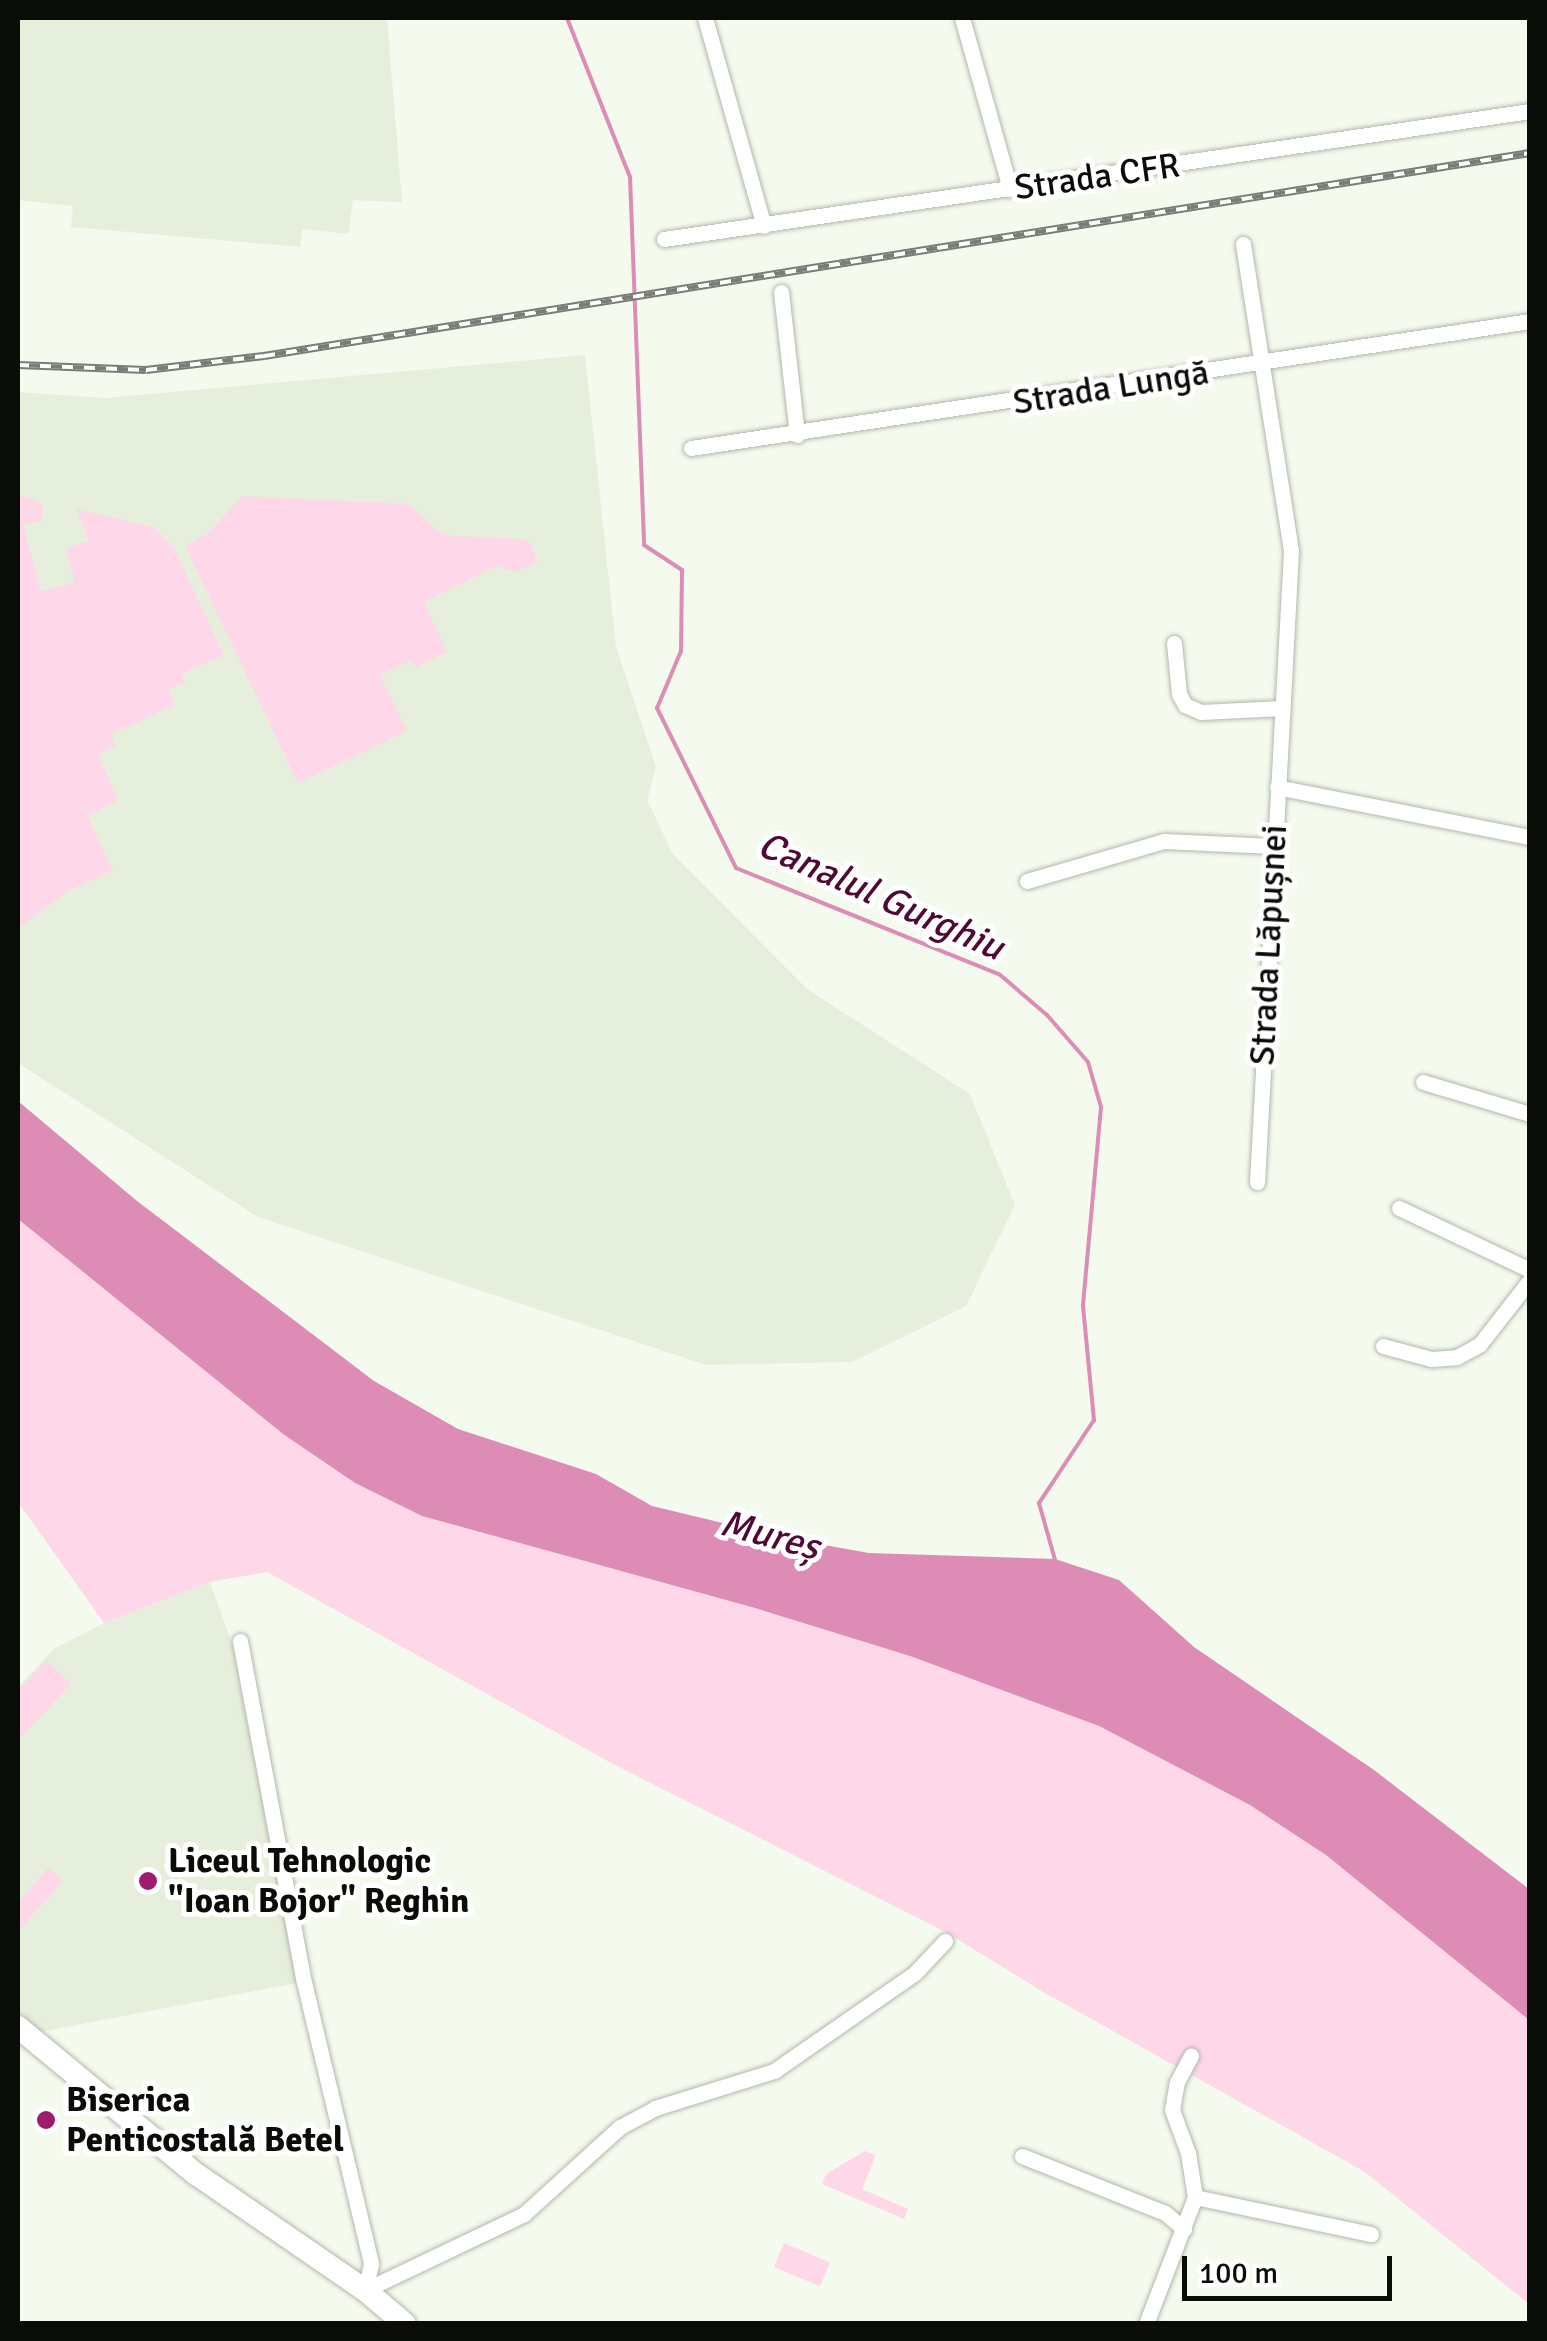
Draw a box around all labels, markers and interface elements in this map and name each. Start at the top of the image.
street label: Strada CFR [1012,145,1182,209]
street label: Strada Lungă [1010,352,1212,424]
water label: Canalul Gurghiu [751,822,1011,970]
street label: Strada Lăpușnei [1242,824,1296,1066]
water label: Mureș [716,1500,824,1570]
place label: Liceul Tehnologic "Ioan Bojor" Reghin [168,1840,469,1922]
marker: Liceul Tehnologic "Ioan Bojor" Reghin [137,1870,159,1892]
place label: Biserica Penticostală Betel [66,2079,344,2161]
marker: Biserica Penticostală Betel [35,2109,57,2131]
scale bar [1187,2236,1397,2298]
text: 100 m [1199,2255,1278,2292]

